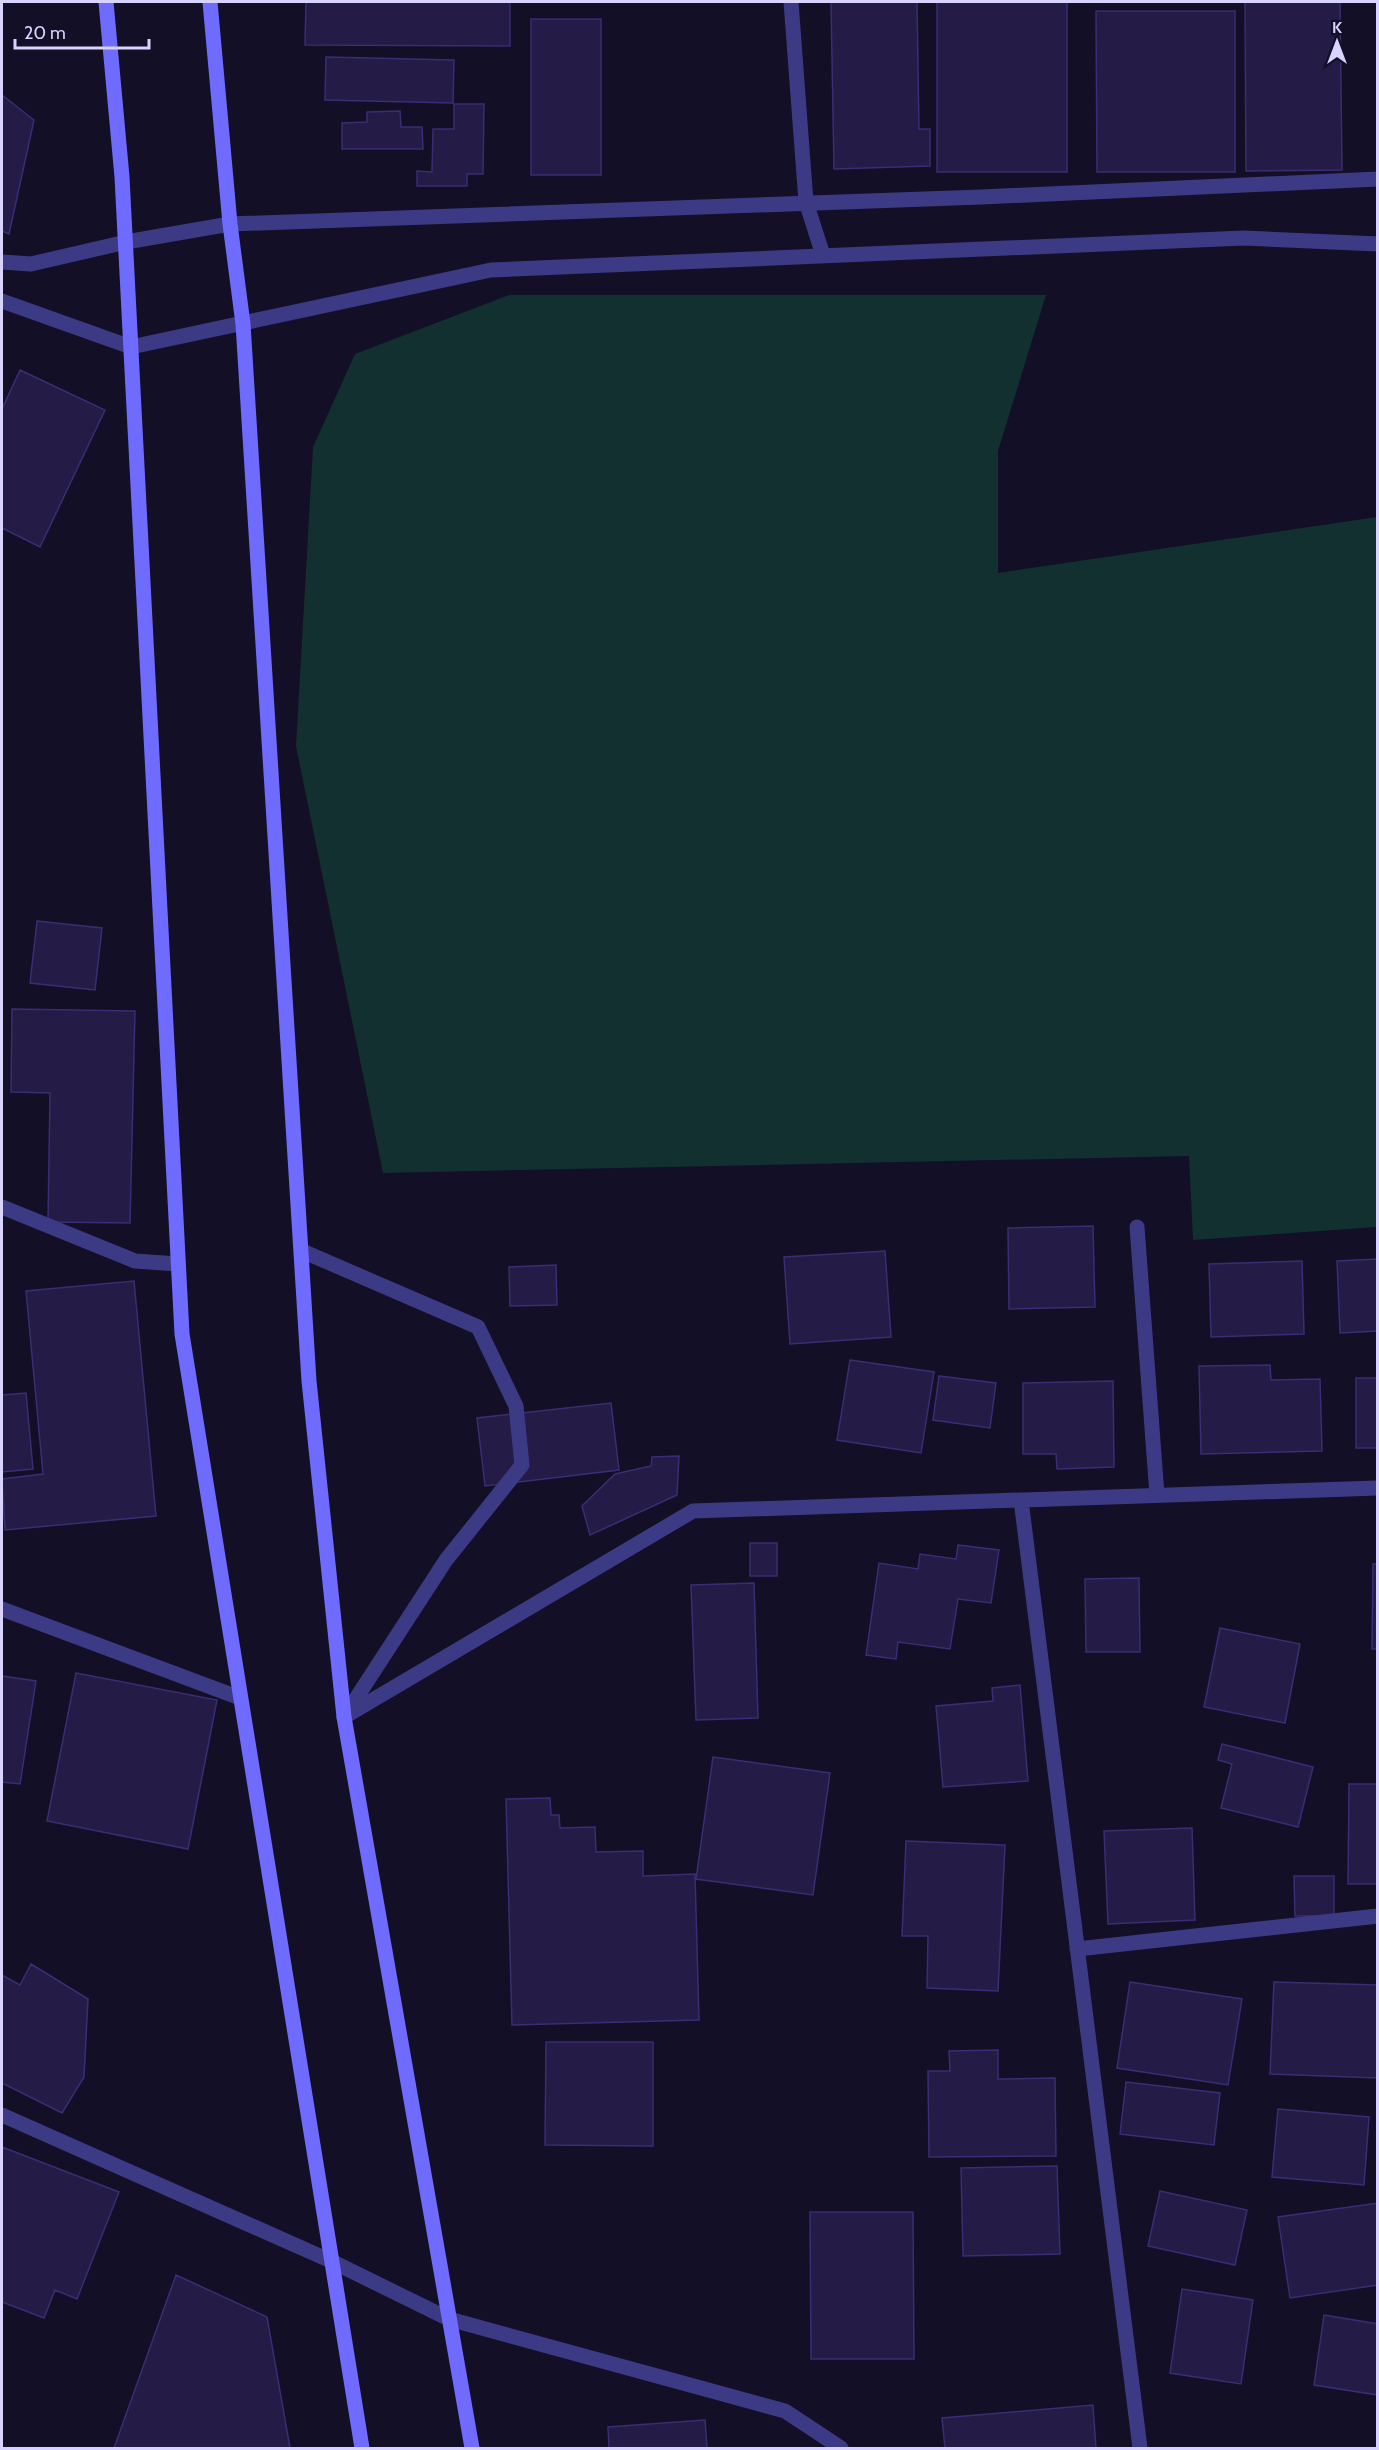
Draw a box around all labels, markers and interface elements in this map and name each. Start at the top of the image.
scale bar [15,12,148,50]
north arrow [1307,12,1367,72]
text: K [1332,18,1342,37]
text: 20 m [24,22,66,44]

